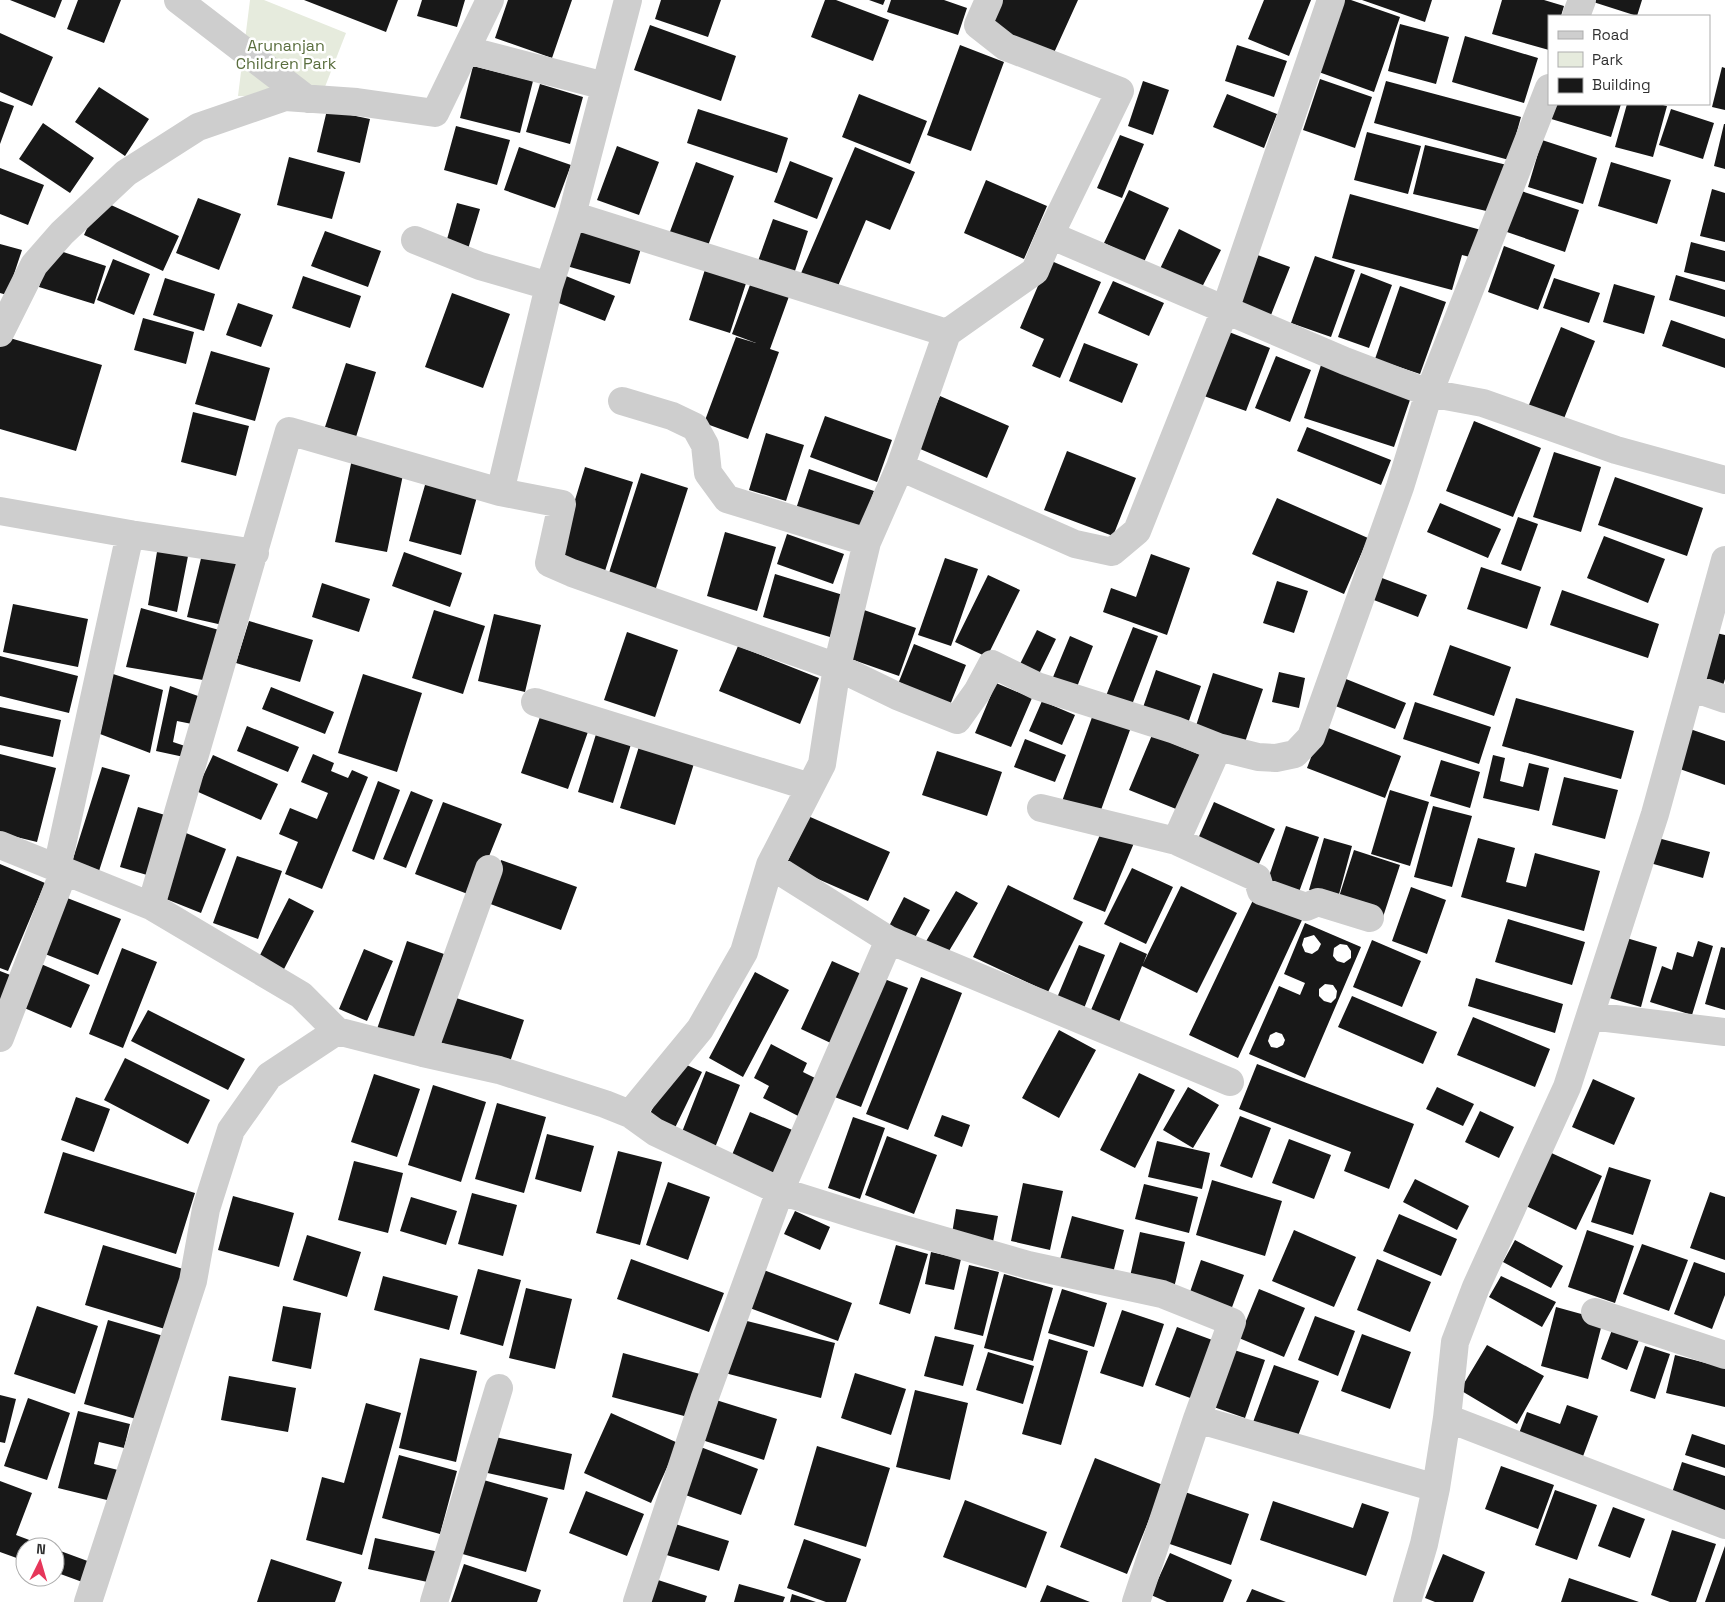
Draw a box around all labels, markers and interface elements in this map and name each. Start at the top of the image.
legend [1548,15,1710,105]
text: Road [1592,25,1629,44]
park label: Arunanjan Children Park [236,35,337,74]
text: Park [1592,50,1623,69]
text: Building [1592,75,1651,94]
north arrow [15,1537,65,1587]
text: N [36,1540,47,1558]

